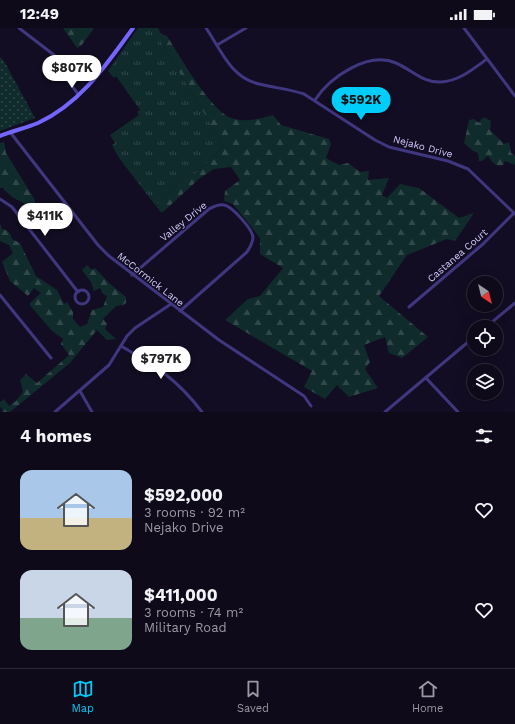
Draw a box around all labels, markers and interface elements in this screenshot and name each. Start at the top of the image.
text: 12:49 [20,5,59,23]
pin: $807K [44,55,100,89]
text: $807K [51,60,93,75]
pin: $592K [333,87,389,121]
text: $592K [341,92,381,107]
street label: Nejako Drive [392,133,454,160]
street label: Valley Drive [158,199,209,243]
pin: $411K [17,203,73,237]
text: $411K [27,208,63,223]
street label: Castanea Court [425,226,490,284]
street label: McCormick Lane [115,250,186,309]
north arrow [467,276,503,312]
map controls [467,276,503,400]
button: locate [467,320,503,356]
pin: $797K [133,346,189,380]
text: $797K [141,351,181,366]
button: layers [467,364,503,400]
icon: filters [473,425,495,447]
text: 4 homes [20,426,91,446]
text: $592,000 [144,485,223,505]
icon: home [52,486,100,534]
icon: heart [473,499,495,521]
text: 3 rooms · 92 m² [144,505,245,520]
text: Nejako Drive [144,520,223,535]
text: $411,000 [144,585,218,605]
icon: home [52,586,100,634]
icon: heart [473,599,495,621]
text: 3 rooms · 74 m² [144,605,243,620]
text: Military Road [144,620,227,635]
tab: Map [72,678,94,715]
tab: Saved [237,678,269,715]
tab: Home [412,678,443,715]

